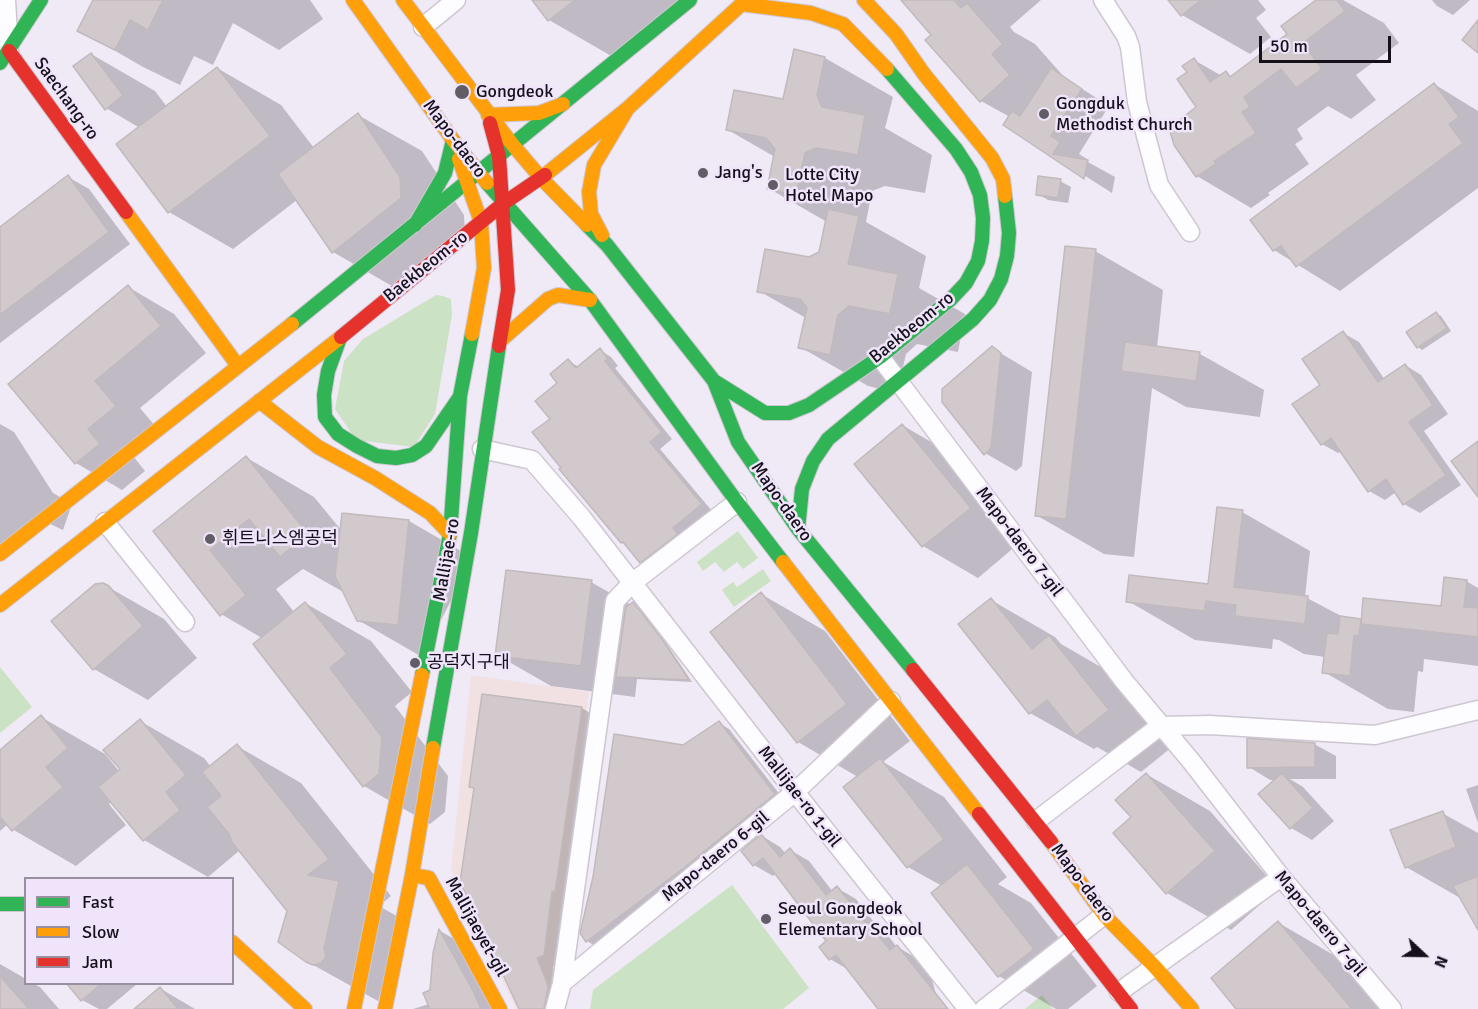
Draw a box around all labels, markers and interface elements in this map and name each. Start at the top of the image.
scale bar [1262,24,1394,62]
text: 50 m [1270,35,1308,57]
street label: Saechang-ro [29,54,103,144]
place label: Gongdeok [476,81,553,103]
marker: Gongdeok [453,83,471,101]
place label: Gongduk Methodist Church [1056,93,1193,136]
street label: Mapo-daero [418,96,490,182]
marker: Gongduk Methodist Church [1037,107,1051,121]
place label: Jang's [715,162,763,184]
place label: Lotte City Hotel Mapo [785,164,873,207]
marker: Jang's [696,166,710,180]
marker: Lotte City Hotel Mapo [766,178,780,192]
street label: Baekbeom-ro [380,226,472,308]
street label: Baekbeom-ro [866,287,958,369]
street label: Mapo-daero [746,458,816,546]
street label: Mapo-daero 7-gil [971,483,1067,601]
street label: Mallijae-ro [429,517,465,603]
place label: 휘트니스엠공덕 [222,528,338,550]
marker: 휘트니스엠공덕 [203,532,217,546]
place label: 공덕지구대 [427,652,510,674]
marker: 공덕지구대 [408,656,422,670]
street label: Mallijae-ro 1-gil [753,742,845,852]
street label: Mapo-daero 6-gil [658,807,774,907]
street label: Mapo-daero [1046,840,1118,926]
street label: Mapo-daero 7-gil [1269,867,1371,981]
street label: Mallijaeyet-gil [440,873,512,981]
legend [24,877,234,985]
text: Fast [82,891,114,913]
place label: Seoul Gongdeok Elementary School [778,898,923,940]
marker: Seoul Gongdeok Elementary School [759,912,773,926]
text: Slow [82,921,119,943]
north arrow [1394,925,1454,985]
text: Jam [82,951,113,973]
text: N [1429,953,1452,971]

